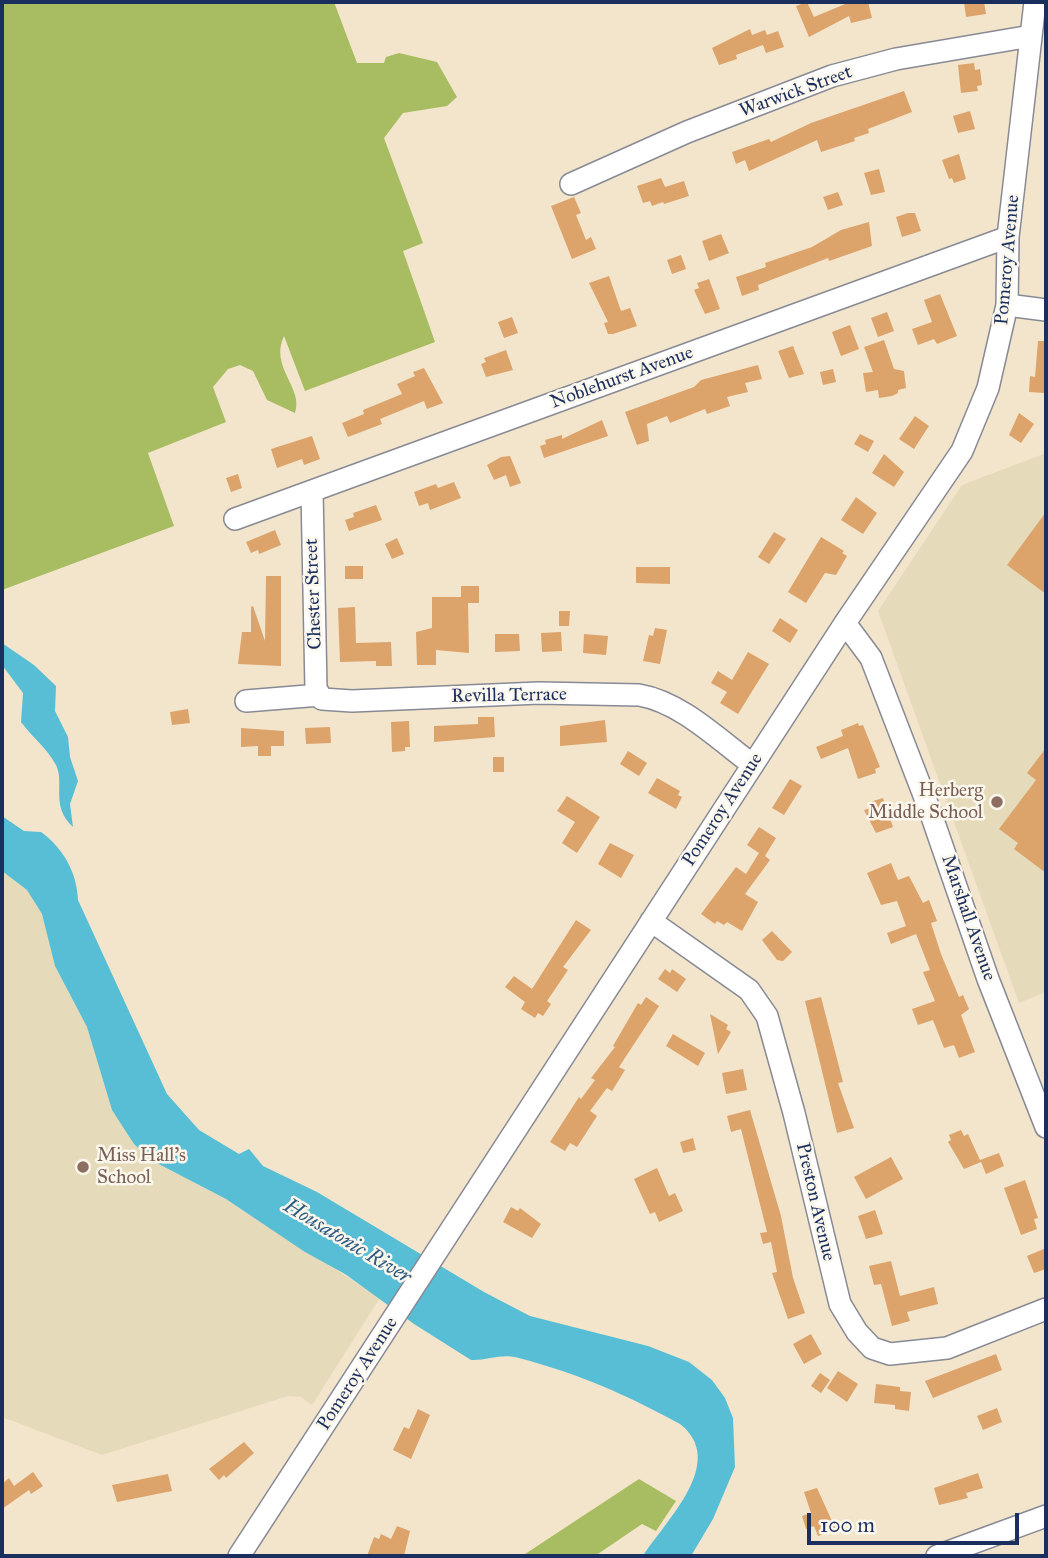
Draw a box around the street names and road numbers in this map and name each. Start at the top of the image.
street label: Warwick Street [737,61,855,123]
street label: Pomeroy Avenue [991,194,1025,326]
street label: Noblehurst Avenue [548,342,696,414]
street label: Chester Street [301,538,327,650]
street label: Revilla Terrace [451,684,567,708]
street label: Pomeroy Avenue [678,749,768,871]
street label: Marshall Avenue [936,852,1000,984]
street label: Preston Avenue [790,1141,840,1263]
street label: Pomeroy Avenue [313,1313,403,1435]

